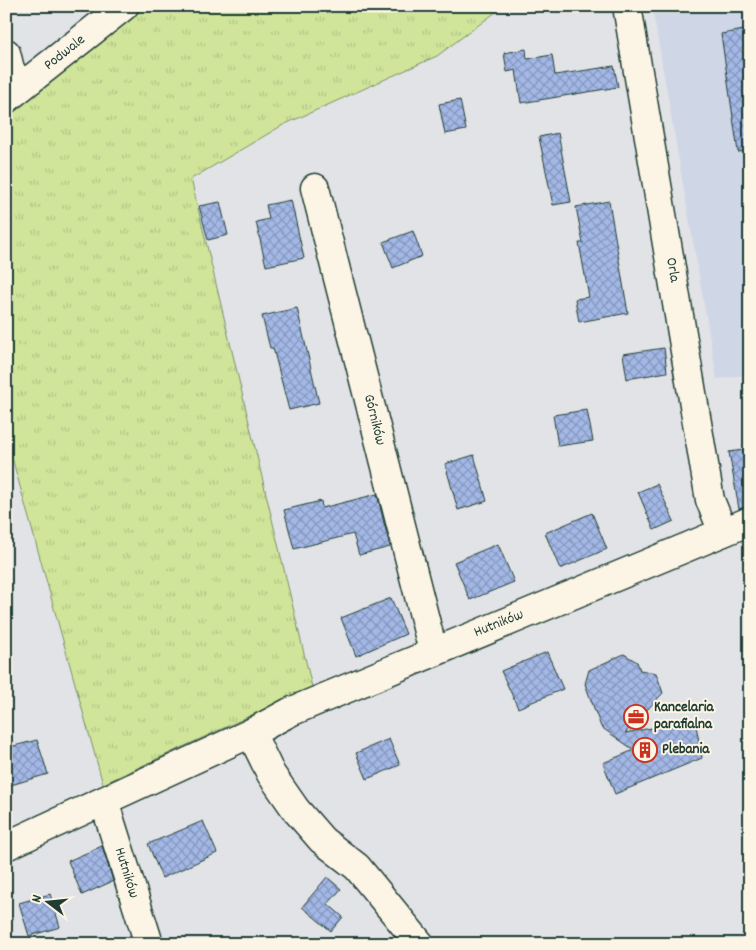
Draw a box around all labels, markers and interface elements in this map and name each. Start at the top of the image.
street label: Podwale [40,30,91,76]
street label: Orla [659,256,685,285]
street label: Górników [357,392,391,448]
street label: Hutników [471,604,527,644]
place label: Kancelaria parafialna [654,697,714,736]
office icon: Kancelaria parafialna [623,704,649,730]
building icon: Plebania [632,737,658,763]
place label: Plebania [662,739,710,761]
street label: Hutników [108,845,144,901]
north arrow [22,878,72,928]
text: N [27,893,48,905]

